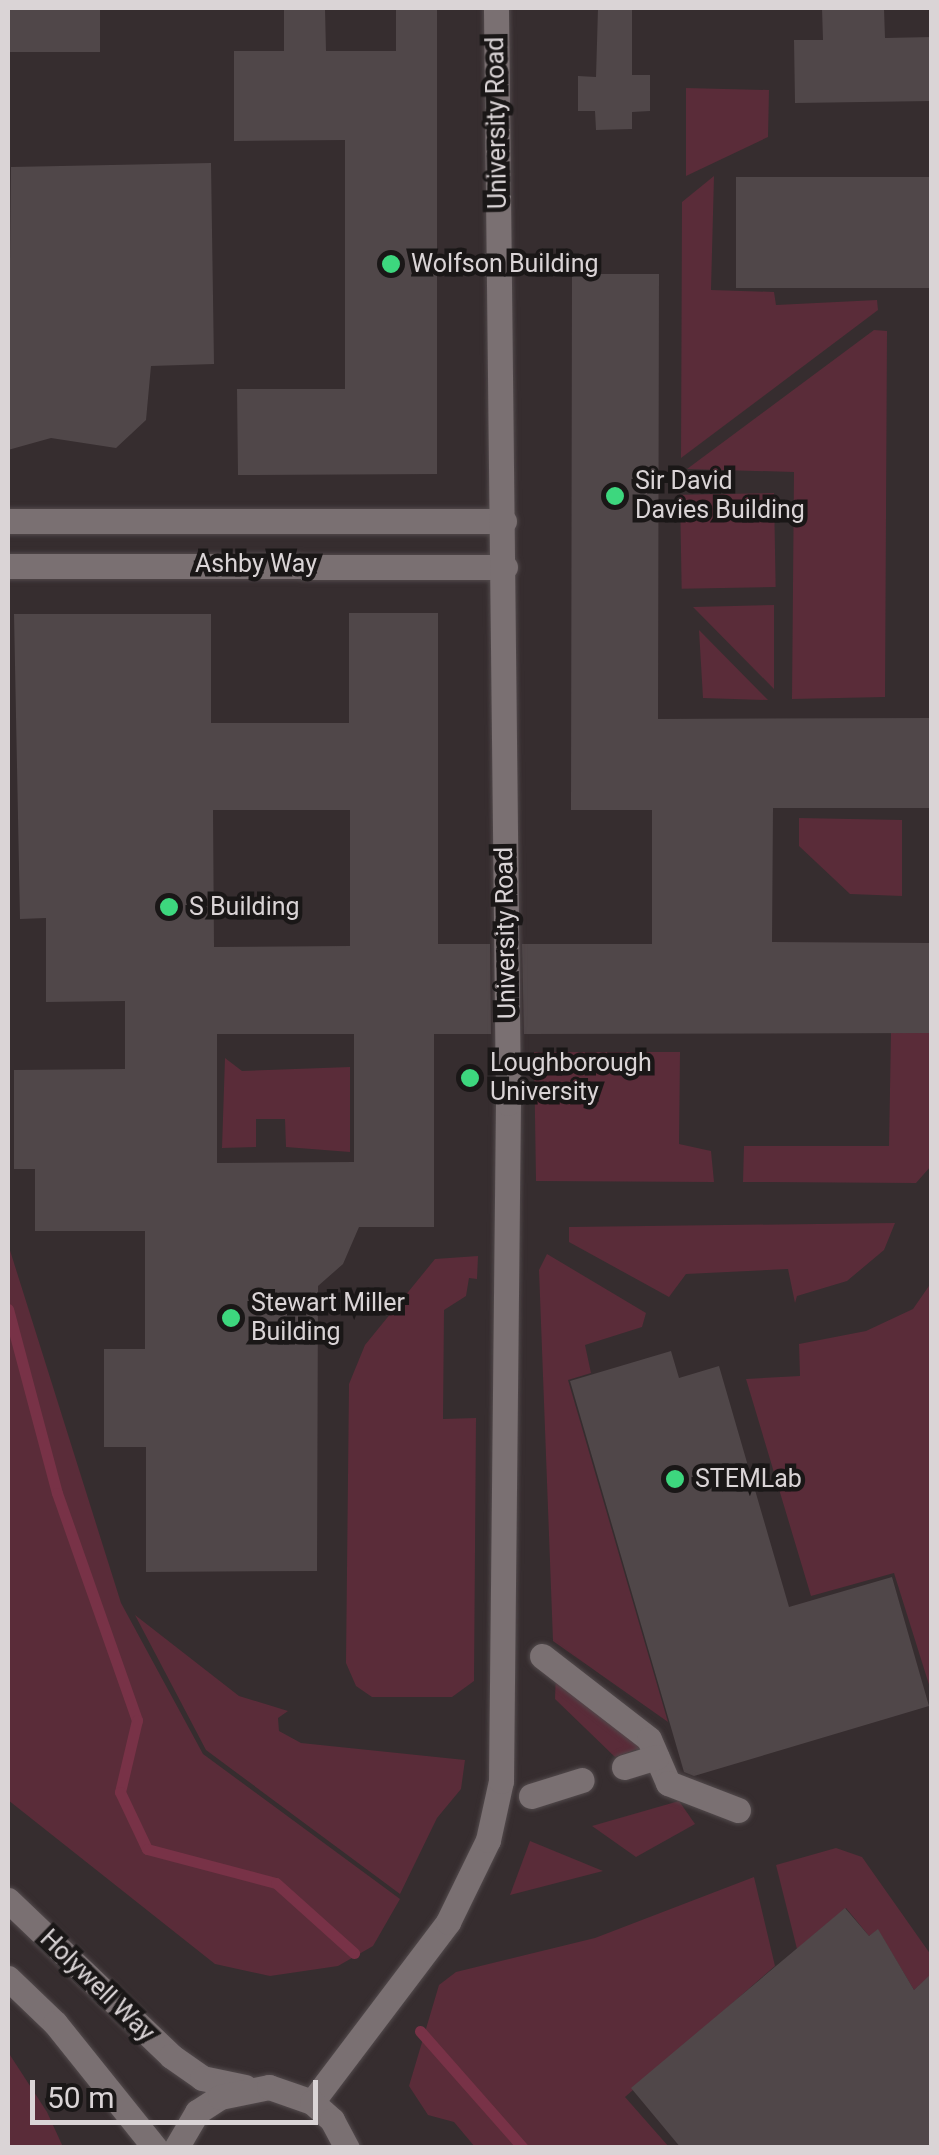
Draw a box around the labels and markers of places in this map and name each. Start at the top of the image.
place label: Wolfson Building [411,249,599,279]
marker: Wolfson Building [380,253,402,275]
place label: Sir David Davies Building [635,467,805,526]
marker: Sir David Davies Building [604,485,626,507]
place label: S Building [189,892,300,922]
marker: S Building [158,896,180,918]
place label: Loughborough University [490,1049,652,1108]
marker: Loughborough University [459,1067,481,1089]
place label: Stewart Miller Building [251,1289,405,1348]
marker: Stewart Miller Building [220,1307,242,1329]
place label: STEMLab [695,1464,802,1494]
marker: STEMLab [664,1468,686,1490]

